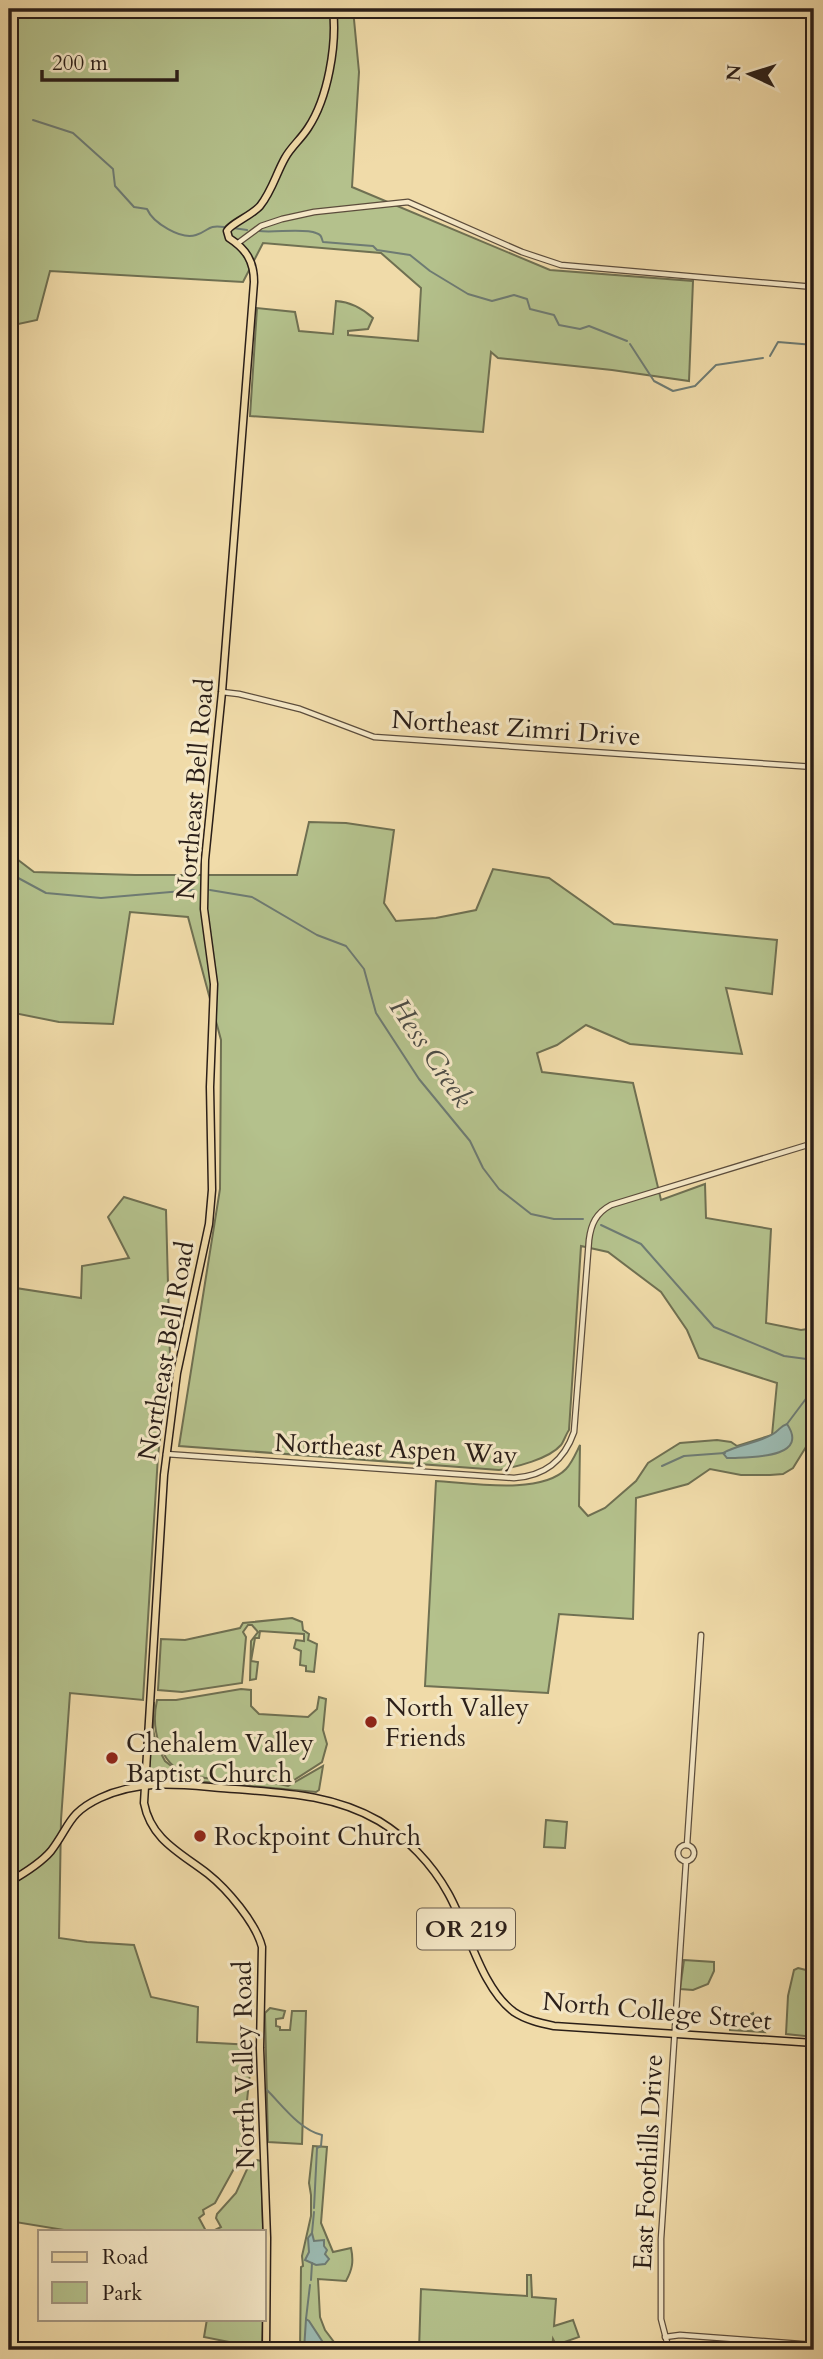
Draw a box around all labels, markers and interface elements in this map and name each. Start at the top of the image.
scale bar [42,38,177,82]
north arrow [714,38,784,108]
text: 200 m [52,49,108,78]
text: N [720,63,748,82]
street label: Northeast Bell Road [168,677,222,901]
street label: Northeast Zimri Drive [390,702,642,754]
water label: Hess Creek [380,991,482,1115]
street label: Northeast Bell Road [129,1239,203,1463]
street label: Northeast Aspen Way [274,1425,519,1473]
place label: North Valley Friends [385,1690,530,1755]
marker: North Valley Friends [363,1714,379,1730]
place label: Chehalem Valley Baptist Church [126,1726,314,1791]
marker: Chehalem Valley Baptist Church [104,1750,120,1766]
place label: Rockpoint Church [214,1819,421,1854]
marker: Rockpoint Church [192,1828,208,1844]
road number: OR 219 [417,1908,515,1950]
street label: North Valley Road [225,1960,263,2170]
street label: North College Street [541,1984,773,2038]
street label: East Foothills Drive [625,2053,671,2271]
legend [38,2230,266,2320]
text: Road [102,2243,148,2272]
text: Park [102,2279,143,2308]

